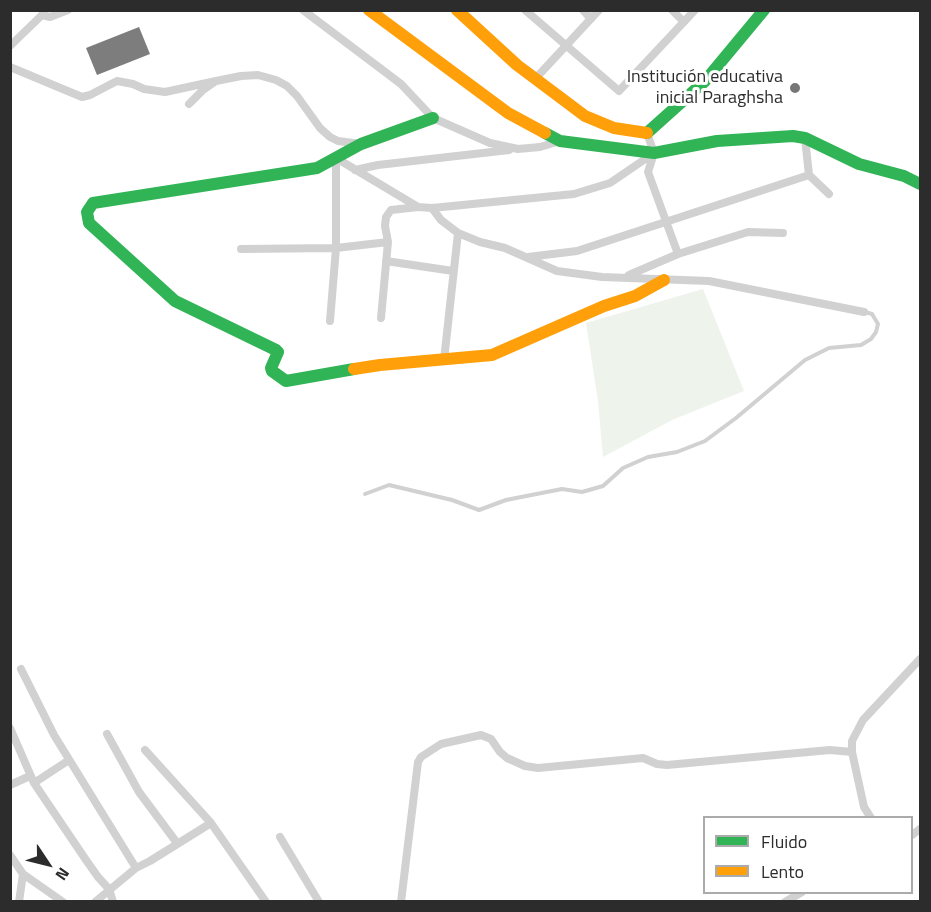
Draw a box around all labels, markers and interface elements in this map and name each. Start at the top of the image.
place label: Institución educativa inicial Paraghsha [627,67,783,110]
marker: Institución educativa inicial Paraghsha [788,81,802,95]
legend [703,816,913,894]
text: Fluido [761,828,807,855]
north arrow [18,834,78,894]
text: Lento [761,858,804,885]
text: N [50,863,76,886]

